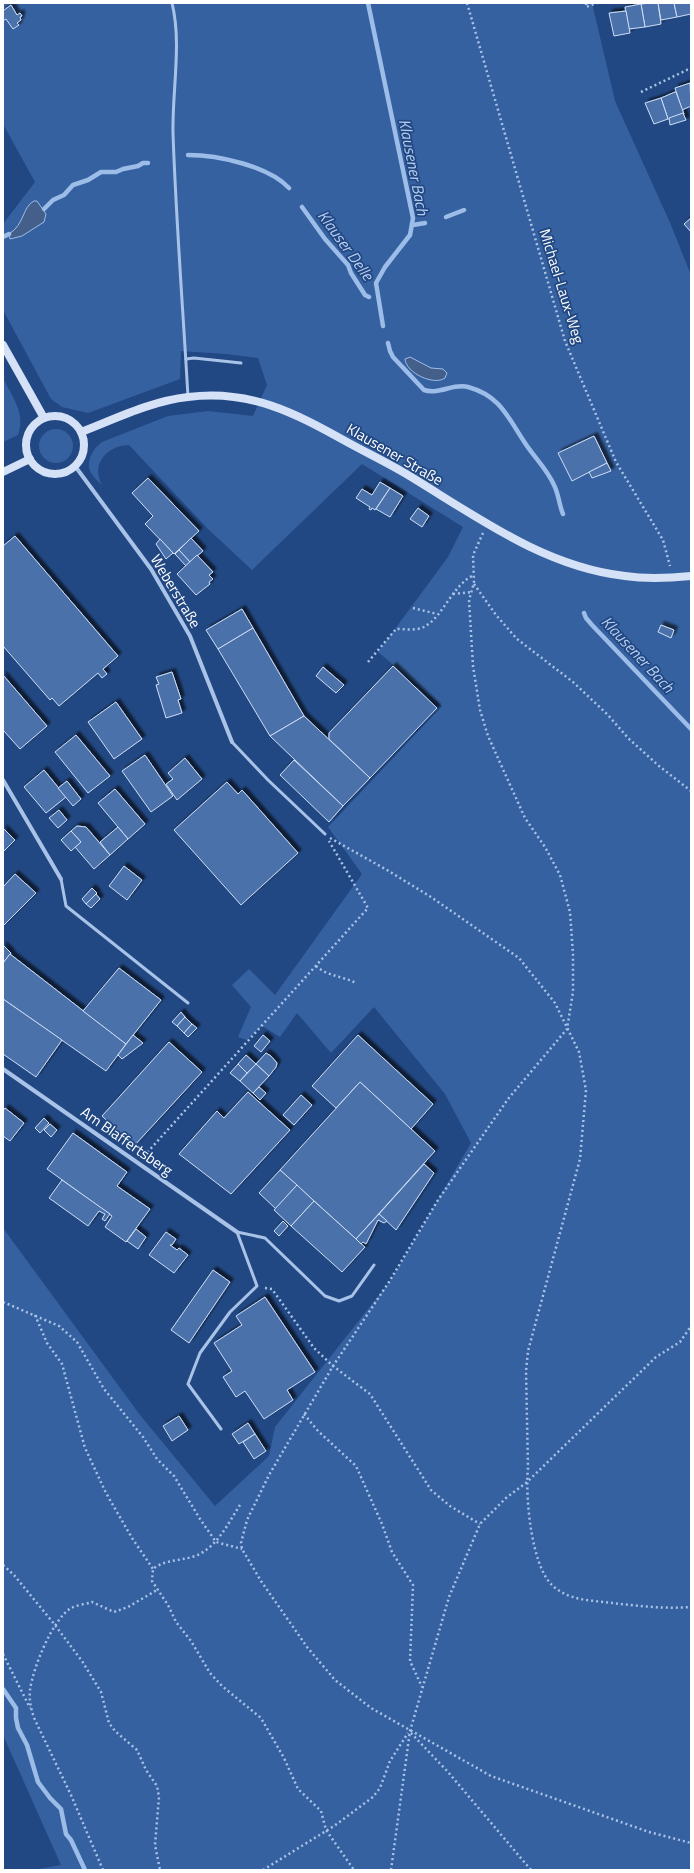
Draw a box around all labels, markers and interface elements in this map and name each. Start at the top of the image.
water label: Klausener Bach [393,117,435,218]
water label: Klauser Delle [312,205,381,287]
street label: Michael-Laux-Weg [534,226,590,347]
street label: Klausener Straße [342,417,448,491]
street label: Weberstraße [145,550,207,632]
water label: Klausener Bach [596,610,681,699]
street label: Am Blaffertsberg [76,1101,178,1182]

